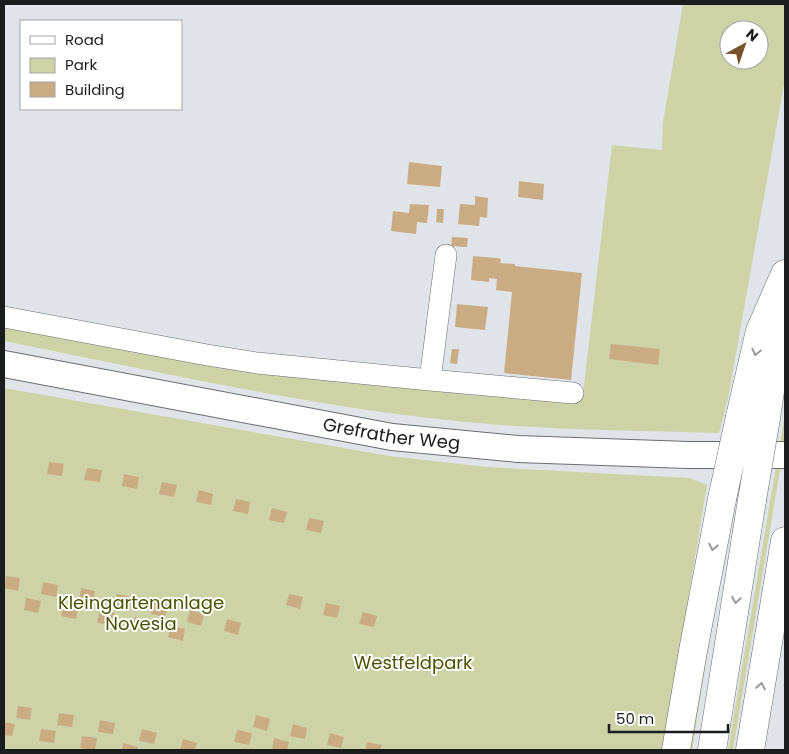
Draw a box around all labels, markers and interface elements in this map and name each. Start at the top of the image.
legend [20,20,182,110]
north arrow [719,20,769,70]
text: N [742,24,763,46]
text: Road [65,29,104,50]
text: Park [65,54,97,75]
text: Building [65,79,125,100]
one-way arrow [751,347,762,356]
street label: Grefrather Weg [321,411,461,455]
one-way arrow [708,542,718,551]
park label: Kleingartenanlage Novesia [58,590,224,636]
one-way arrow [732,596,742,604]
park label: Westfeldpark [354,650,473,675]
one-way arrow [755,682,766,690]
scale bar [609,702,728,734]
text: 50 m [616,708,654,729]

